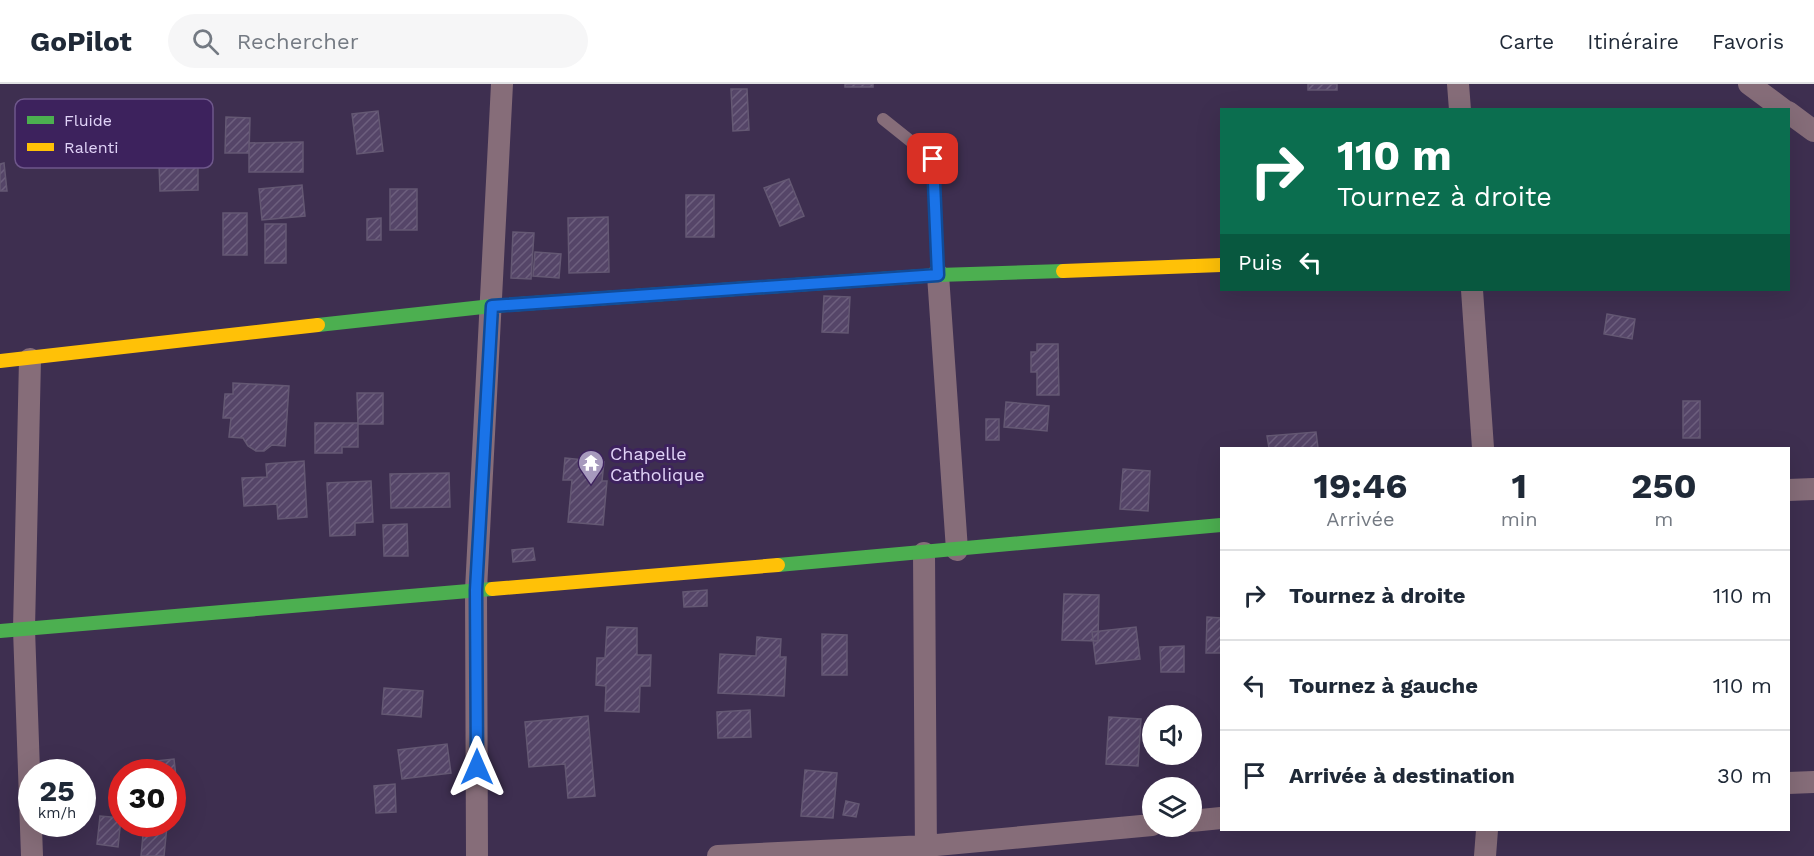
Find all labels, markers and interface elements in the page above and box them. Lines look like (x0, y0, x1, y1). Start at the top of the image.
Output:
search box (168, 14, 588, 68)
text: GoPilot (30, 25, 132, 58)
icon: search (189, 25, 222, 58)
text: Rechercher (237, 29, 359, 54)
text: Carte (1499, 29, 1554, 54)
text: Itinéraire (1587, 29, 1679, 54)
text: Favoris (1712, 29, 1784, 54)
legend (15, 99, 213, 168)
text: Fluide (64, 111, 112, 130)
text: 110 m (1337, 131, 1452, 180)
icon: right (1238, 132, 1316, 210)
pin (907, 133, 958, 184)
text: Ralenti (64, 138, 119, 157)
icon: arrive (916, 142, 949, 175)
text: Tournez à droite (1337, 181, 1552, 213)
icon: left (1294, 246, 1327, 279)
text: Puis (1238, 250, 1282, 275)
place label: Chapelle Catholique (610, 443, 705, 485)
temple icon: Chapelle Catholique (576, 448, 606, 486)
text: 19:46 (1313, 465, 1407, 507)
text: 1 (1511, 465, 1527, 507)
text: 250 (1631, 465, 1697, 507)
text: Arrivée (1326, 507, 1395, 531)
text: min (1501, 507, 1538, 531)
text: m (1654, 507, 1673, 531)
icon: right (1238, 579, 1271, 612)
text: Tournez à droite (1289, 583, 1466, 608)
text: 110 m (1713, 583, 1772, 608)
icon: left (1238, 669, 1271, 702)
text: Tournez à gauche (1289, 673, 1478, 698)
text: 110 m (1713, 673, 1772, 698)
map controls (1142, 705, 1202, 837)
button: sound (1142, 705, 1202, 765)
position arrow (445, 735, 509, 799)
speed limit sign: 30 (108, 759, 186, 837)
icon: arrive (1238, 759, 1271, 792)
text: Arrivée à destination (1289, 763, 1515, 788)
text: 30 m (1717, 763, 1772, 788)
text: 25 (39, 773, 75, 808)
button: layers (1142, 777, 1202, 837)
text: km/h (38, 804, 76, 822)

